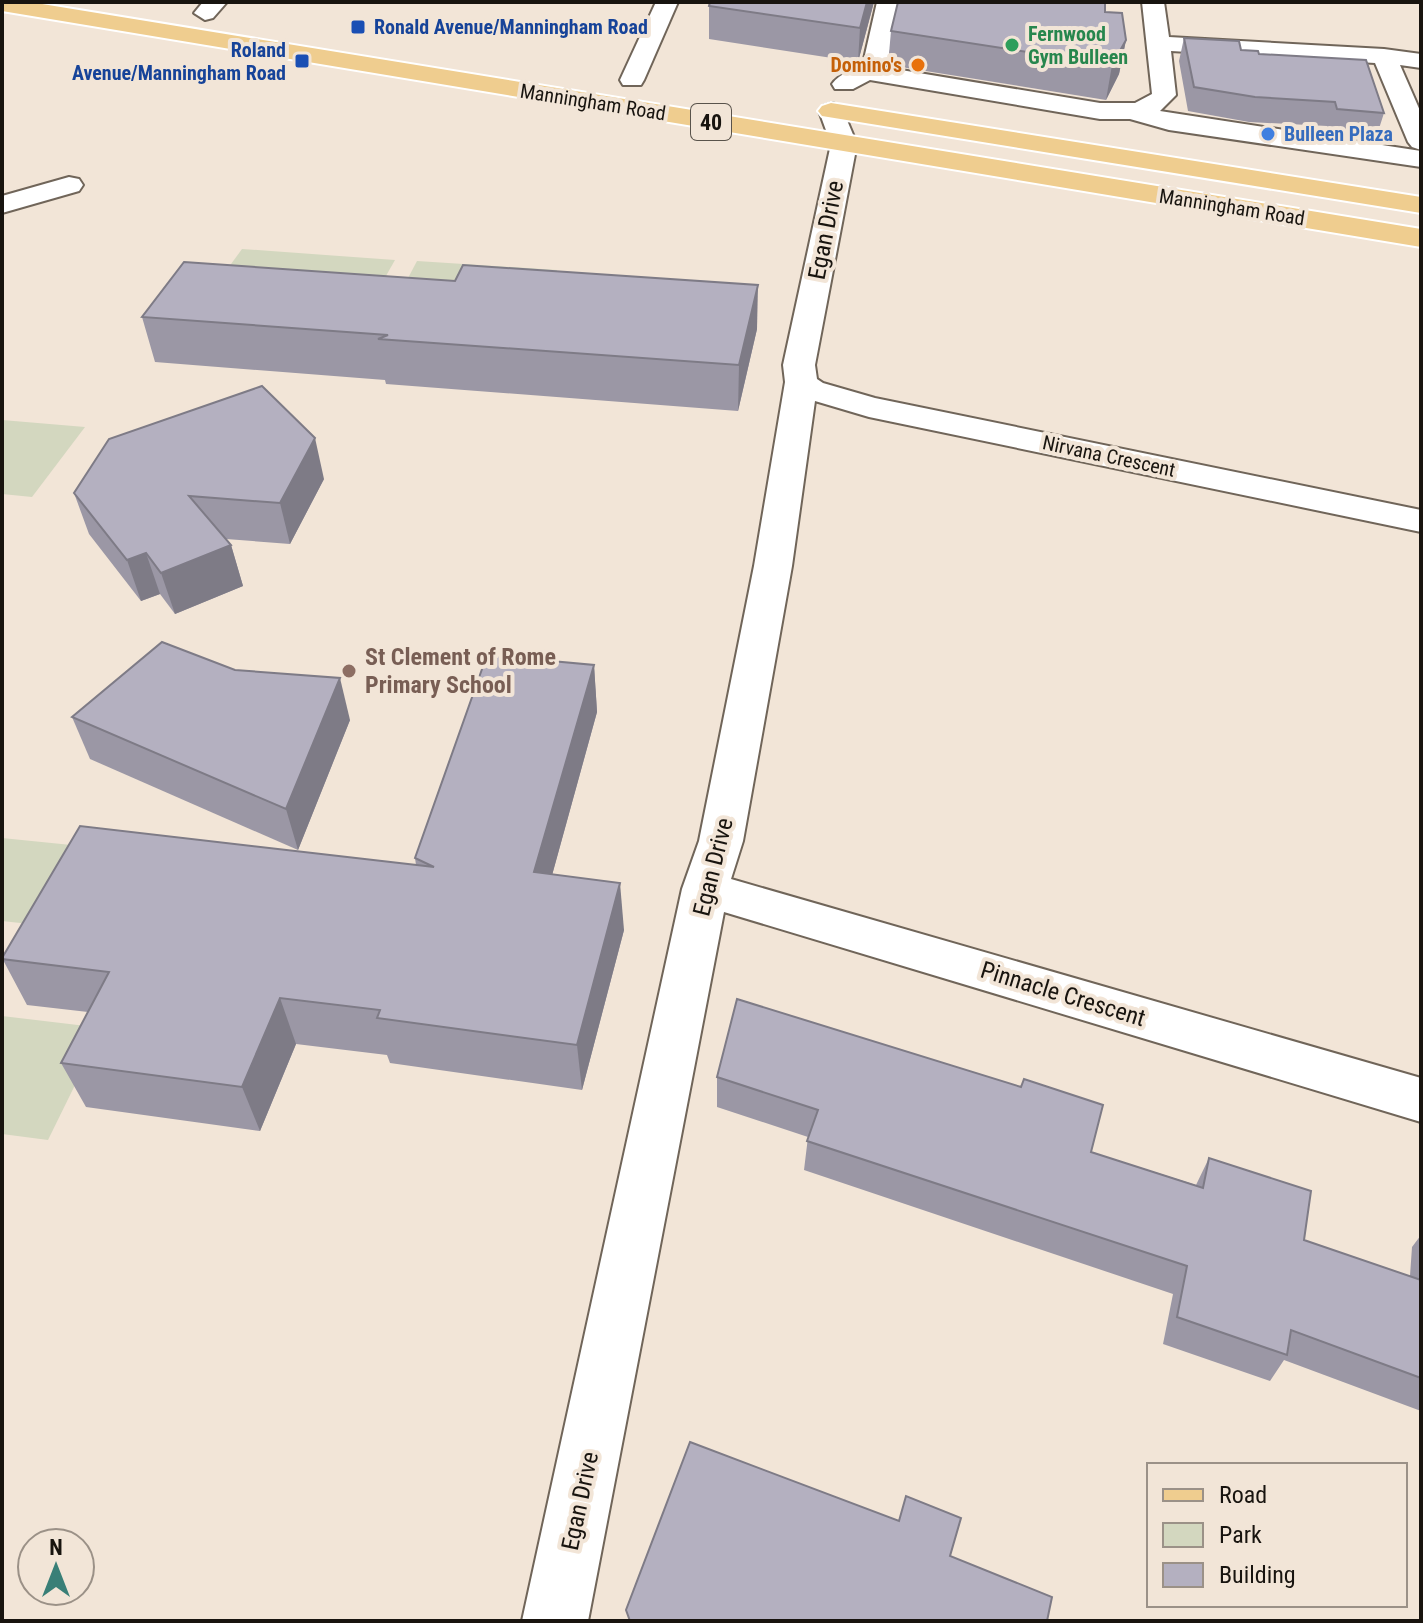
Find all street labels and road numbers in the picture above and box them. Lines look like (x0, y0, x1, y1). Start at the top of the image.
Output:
street label: Manningham Road (518, 79, 668, 125)
road number: 40 (691, 104, 731, 140)
street label: Egan Drive (803, 178, 849, 282)
street label: Manningham Road (1157, 184, 1307, 230)
street label: Nirvana Crescent (1040, 430, 1178, 482)
street label: Egan Drive (687, 815, 739, 919)
street label: Pinnacle Crescent (977, 956, 1149, 1032)
street label: Egan Drive (556, 1449, 604, 1553)

